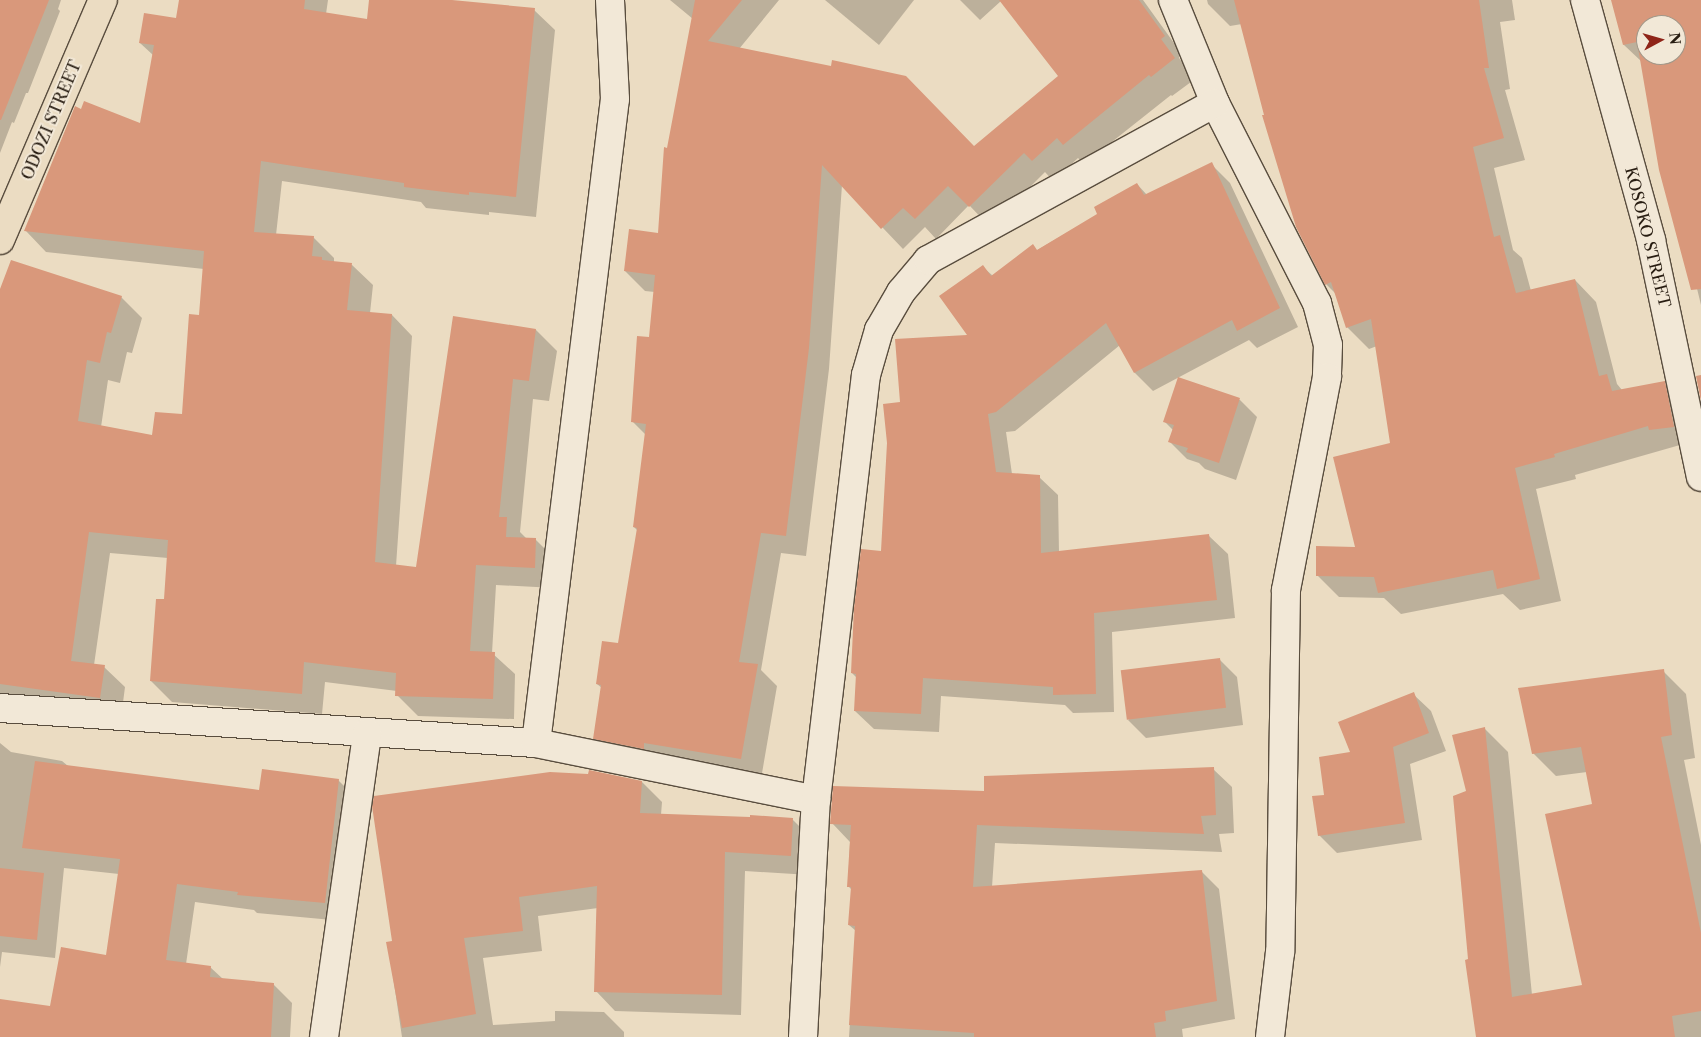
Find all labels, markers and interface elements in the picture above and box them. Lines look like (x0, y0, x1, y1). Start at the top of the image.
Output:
north arrow (1636, 15, 1686, 65)
text: N (1665, 32, 1685, 46)
street label: ODOZI STREET (17, 57, 85, 183)
street label: KOSOKO STREET (1621, 165, 1675, 309)

